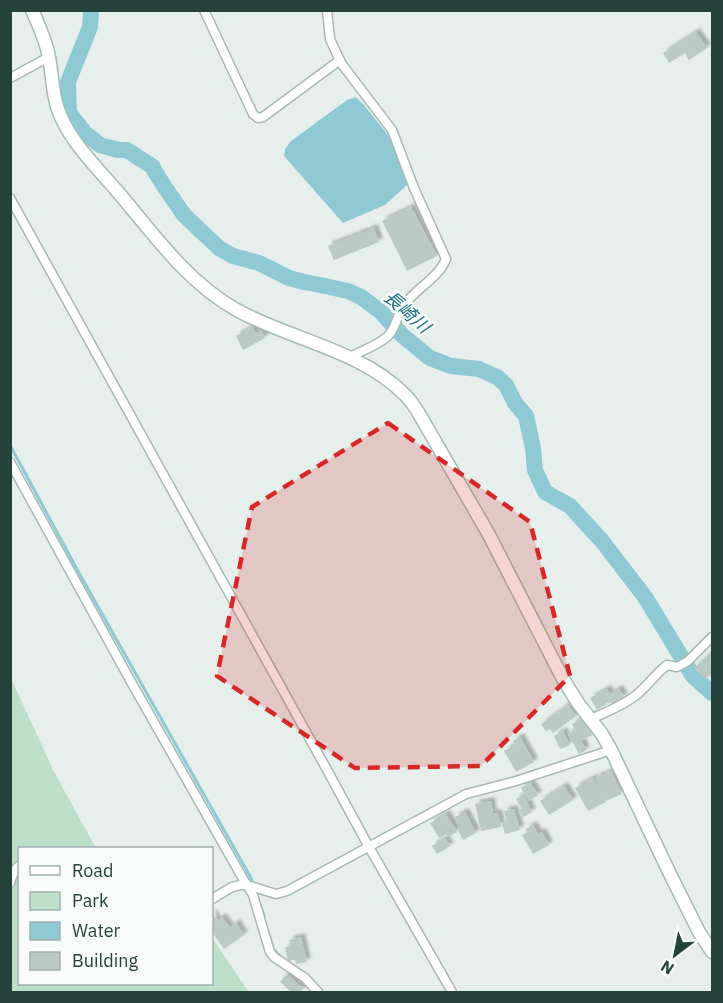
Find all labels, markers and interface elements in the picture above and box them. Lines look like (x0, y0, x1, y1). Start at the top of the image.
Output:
water label: 長崎川 (379, 285, 437, 339)
legend (18, 847, 213, 985)
text: Road (72, 859, 113, 882)
text: Park (72, 889, 109, 912)
text: Water (72, 919, 121, 942)
north arrow (645, 925, 705, 985)
text: Building (72, 949, 139, 972)
text: N (657, 956, 677, 979)

